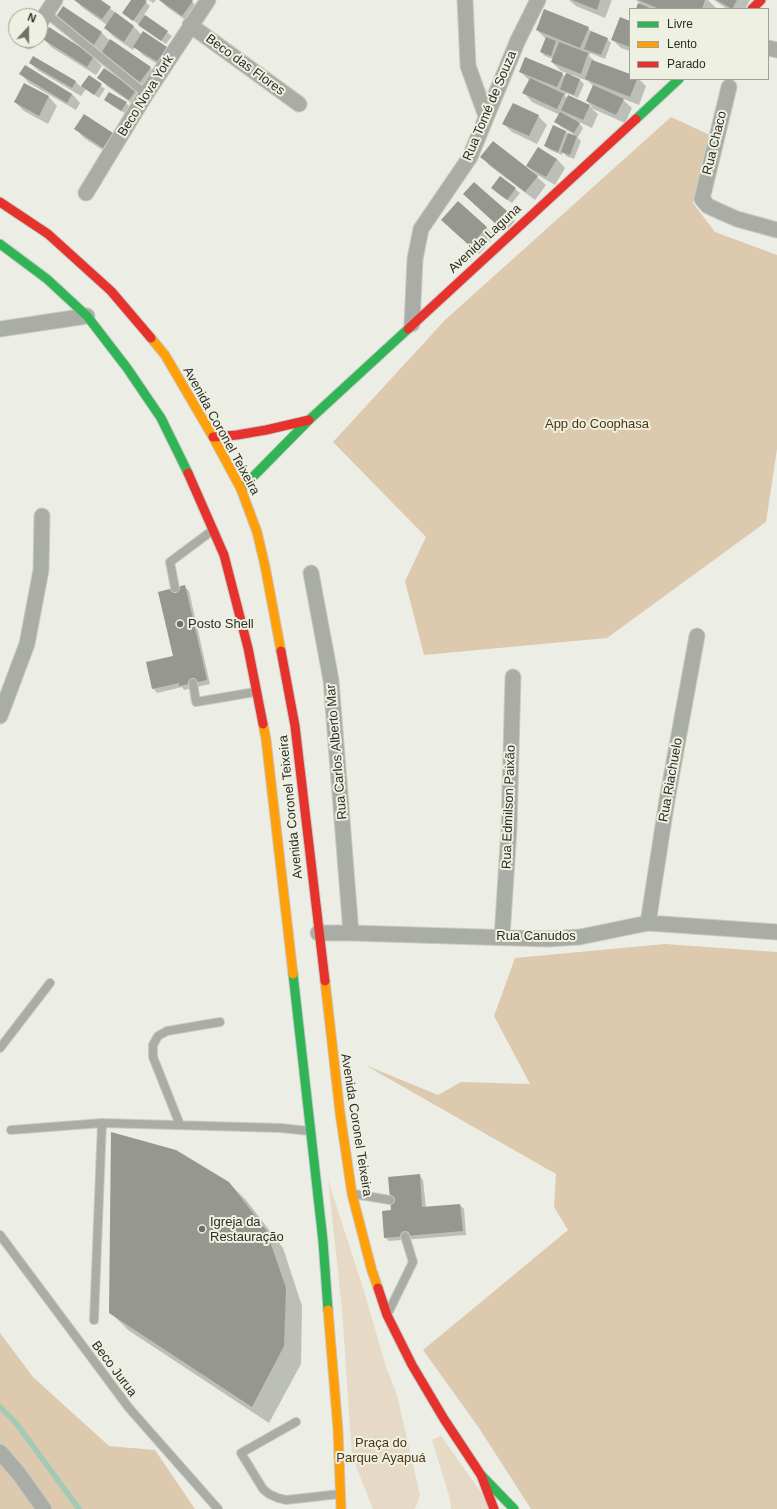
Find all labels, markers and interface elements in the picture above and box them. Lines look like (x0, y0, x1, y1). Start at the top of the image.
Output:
north arrow (8, 8, 48, 48)
legend (629, 8, 769, 80)
text: N (26, 11, 38, 25)
text: Livre (667, 17, 693, 31)
street label: Beco das Flores (202, 31, 288, 99)
text: Lento (667, 37, 697, 51)
street label: Rua Tomé de Souza (460, 49, 520, 163)
street label: Beco Nova York (115, 53, 177, 139)
text: Parado (667, 57, 706, 71)
street label: Rua Chaco (700, 110, 730, 176)
street label: Avenida Laguna (445, 201, 525, 277)
street label: Avenida Coronel Teixeira (179, 364, 263, 498)
park label: App do Coophasa (545, 416, 649, 432)
place label: Posto Shell (188, 616, 254, 632)
marker: Posto Shell (175, 619, 185, 629)
street label: Rua Carlos Alberto Mar (323, 684, 351, 820)
street label: Avenida Coronel Teixeira (276, 734, 306, 880)
street label: Rua Riachuelo (656, 737, 686, 823)
street label: Rua Edmilson Paixão (499, 745, 519, 869)
street label: Rua Canudos (496, 928, 576, 944)
street label: Avenida Coronel Teixeira (337, 1053, 375, 1197)
place label: Igreja da Restauração (210, 1214, 284, 1245)
marker: Igreja da Restauração (197, 1224, 207, 1234)
street label: Beco Jurua (88, 1338, 140, 1400)
park label: Praça do Parque Ayapuá (336, 1435, 426, 1466)

